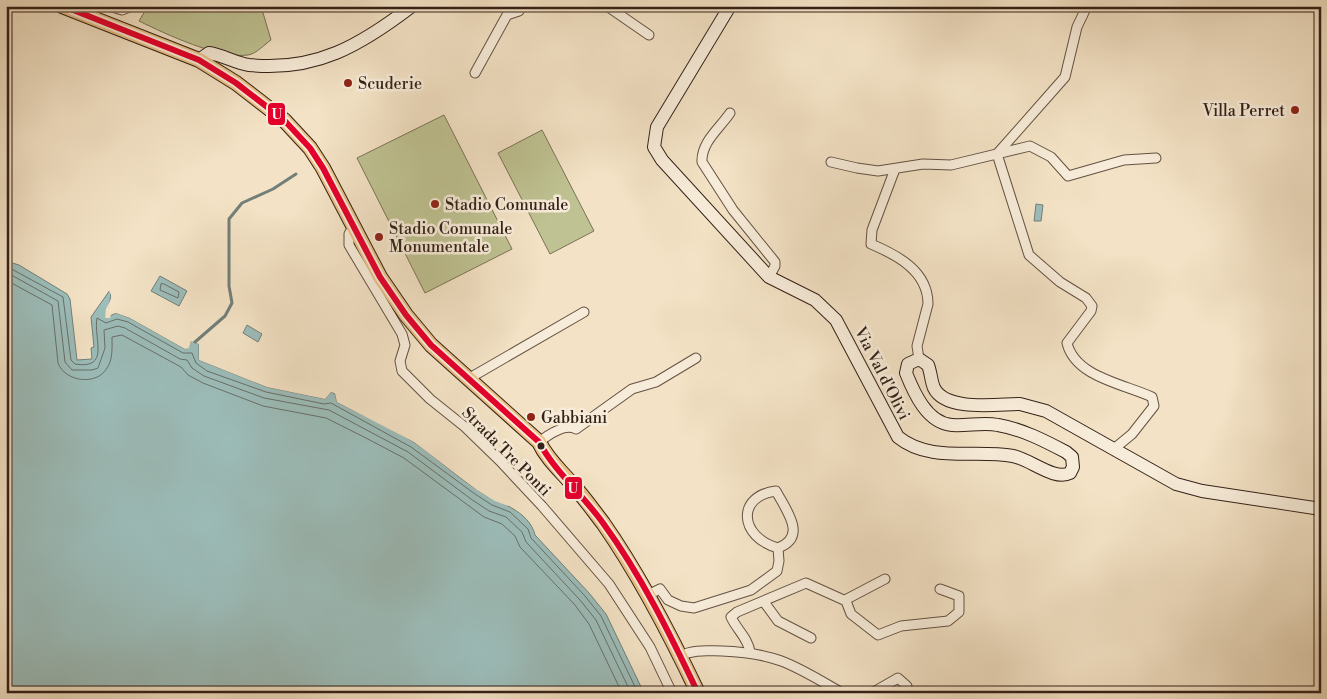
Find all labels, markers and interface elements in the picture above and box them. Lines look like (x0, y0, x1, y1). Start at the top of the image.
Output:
place label: Scuderie (358, 74, 422, 94)
marker: Scuderie (342, 77, 354, 89)
place label: Villa Perret (1202, 101, 1285, 121)
line badge: U (267, 102, 286, 126)
marker: Villa Perret (1289, 104, 1301, 116)
text: U (272, 106, 283, 124)
place label: Stadio Comunale (445, 195, 568, 215)
marker: Stadio Comunale (429, 198, 441, 210)
place label: Stadio Comunale Monumentale (389, 219, 512, 257)
marker: Stadio Comunale Monumentale (373, 231, 385, 243)
street label: Via Val d'Olivi (850, 323, 914, 423)
street label: Strada Tre Ponti (457, 403, 555, 501)
place label: Gabbiani (541, 408, 607, 428)
marker: Gabbiani (525, 411, 537, 423)
unlabelled marker (536, 441, 546, 451)
line badge: U (564, 476, 583, 500)
text: U (568, 480, 579, 498)

